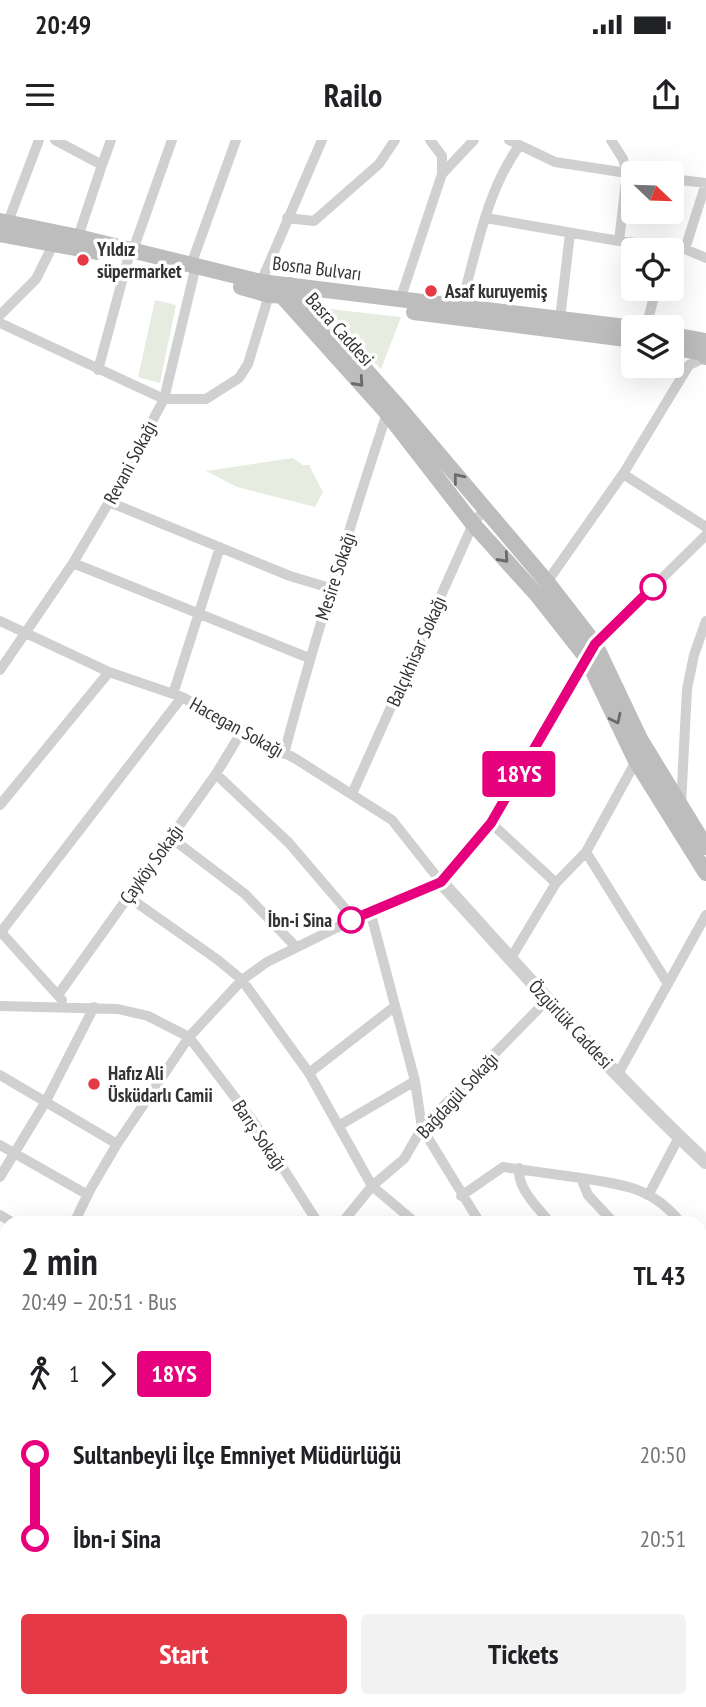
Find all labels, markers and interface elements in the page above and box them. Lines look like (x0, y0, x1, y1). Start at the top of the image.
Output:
text: 20:49 (35, 8, 91, 41)
text: Railo (324, 74, 382, 116)
icon: menu (21, 76, 59, 114)
icon: share (647, 76, 685, 114)
north arrow (621, 161, 684, 224)
map controls (621, 161, 684, 378)
place label: Yıldız süpermarket (96, 237, 182, 283)
button: locate (621, 238, 684, 301)
street label: Bosna Bulvarı (271, 251, 363, 285)
marker: Yıldız süpermarket (75, 252, 91, 268)
place label: Asaf kuruyemiş (444, 279, 548, 303)
marker: Asaf kuruyemiş (423, 283, 439, 299)
street label: Basra Caddesi (301, 287, 379, 371)
button: layers (621, 315, 684, 378)
one-way arrow (351, 374, 363, 387)
street label: Revani Sokağı (98, 416, 162, 508)
one-way arrow (454, 474, 466, 487)
street label: Mesire Sokağı (309, 529, 361, 623)
one-way arrow (495, 550, 508, 563)
unlabelled marker (640, 574, 666, 600)
street label: Balçıkhisar Sokağı (381, 592, 451, 710)
street label: Hacegan Sokağı (186, 691, 288, 763)
one-way arrow (607, 712, 621, 724)
line badge: 18YS (470, 751, 568, 797)
text: 18YS (496, 758, 542, 789)
street label: Çayköy Sokağı (114, 819, 188, 909)
marker: İbn-i Sina (338, 907, 364, 933)
place label: İbn-i Sina (268, 908, 332, 932)
street label: Özgürlük Caddesi (524, 975, 618, 1073)
street label: Bağdagül Sokağı (411, 1047, 503, 1143)
place label: Hafız Ali Üsküdarlı Camii (108, 1061, 213, 1107)
marker: Hafız Ali Üsküdarlı Camii (86, 1076, 102, 1092)
street label: Barış Sokağı (228, 1095, 292, 1175)
text: 2 min (21, 1236, 98, 1285)
text: TL 43 (634, 1259, 686, 1292)
text: 20:49 – 20:51 · Bus (21, 1287, 177, 1316)
icon: walk (21, 1355, 59, 1393)
icon: forward (89, 1355, 127, 1393)
text: 18YS (151, 1358, 197, 1389)
text: 1 (69, 1359, 79, 1388)
text: Sultanbeyli İlçe Emniyet Müdürlüğü (73, 1438, 401, 1471)
text: 20:50 (640, 1440, 686, 1469)
text: İbn-i Sina (73, 1522, 161, 1555)
text: 20:51 (640, 1524, 686, 1553)
button: Start (21, 1614, 347, 1694)
button: Tickets (361, 1614, 686, 1694)

